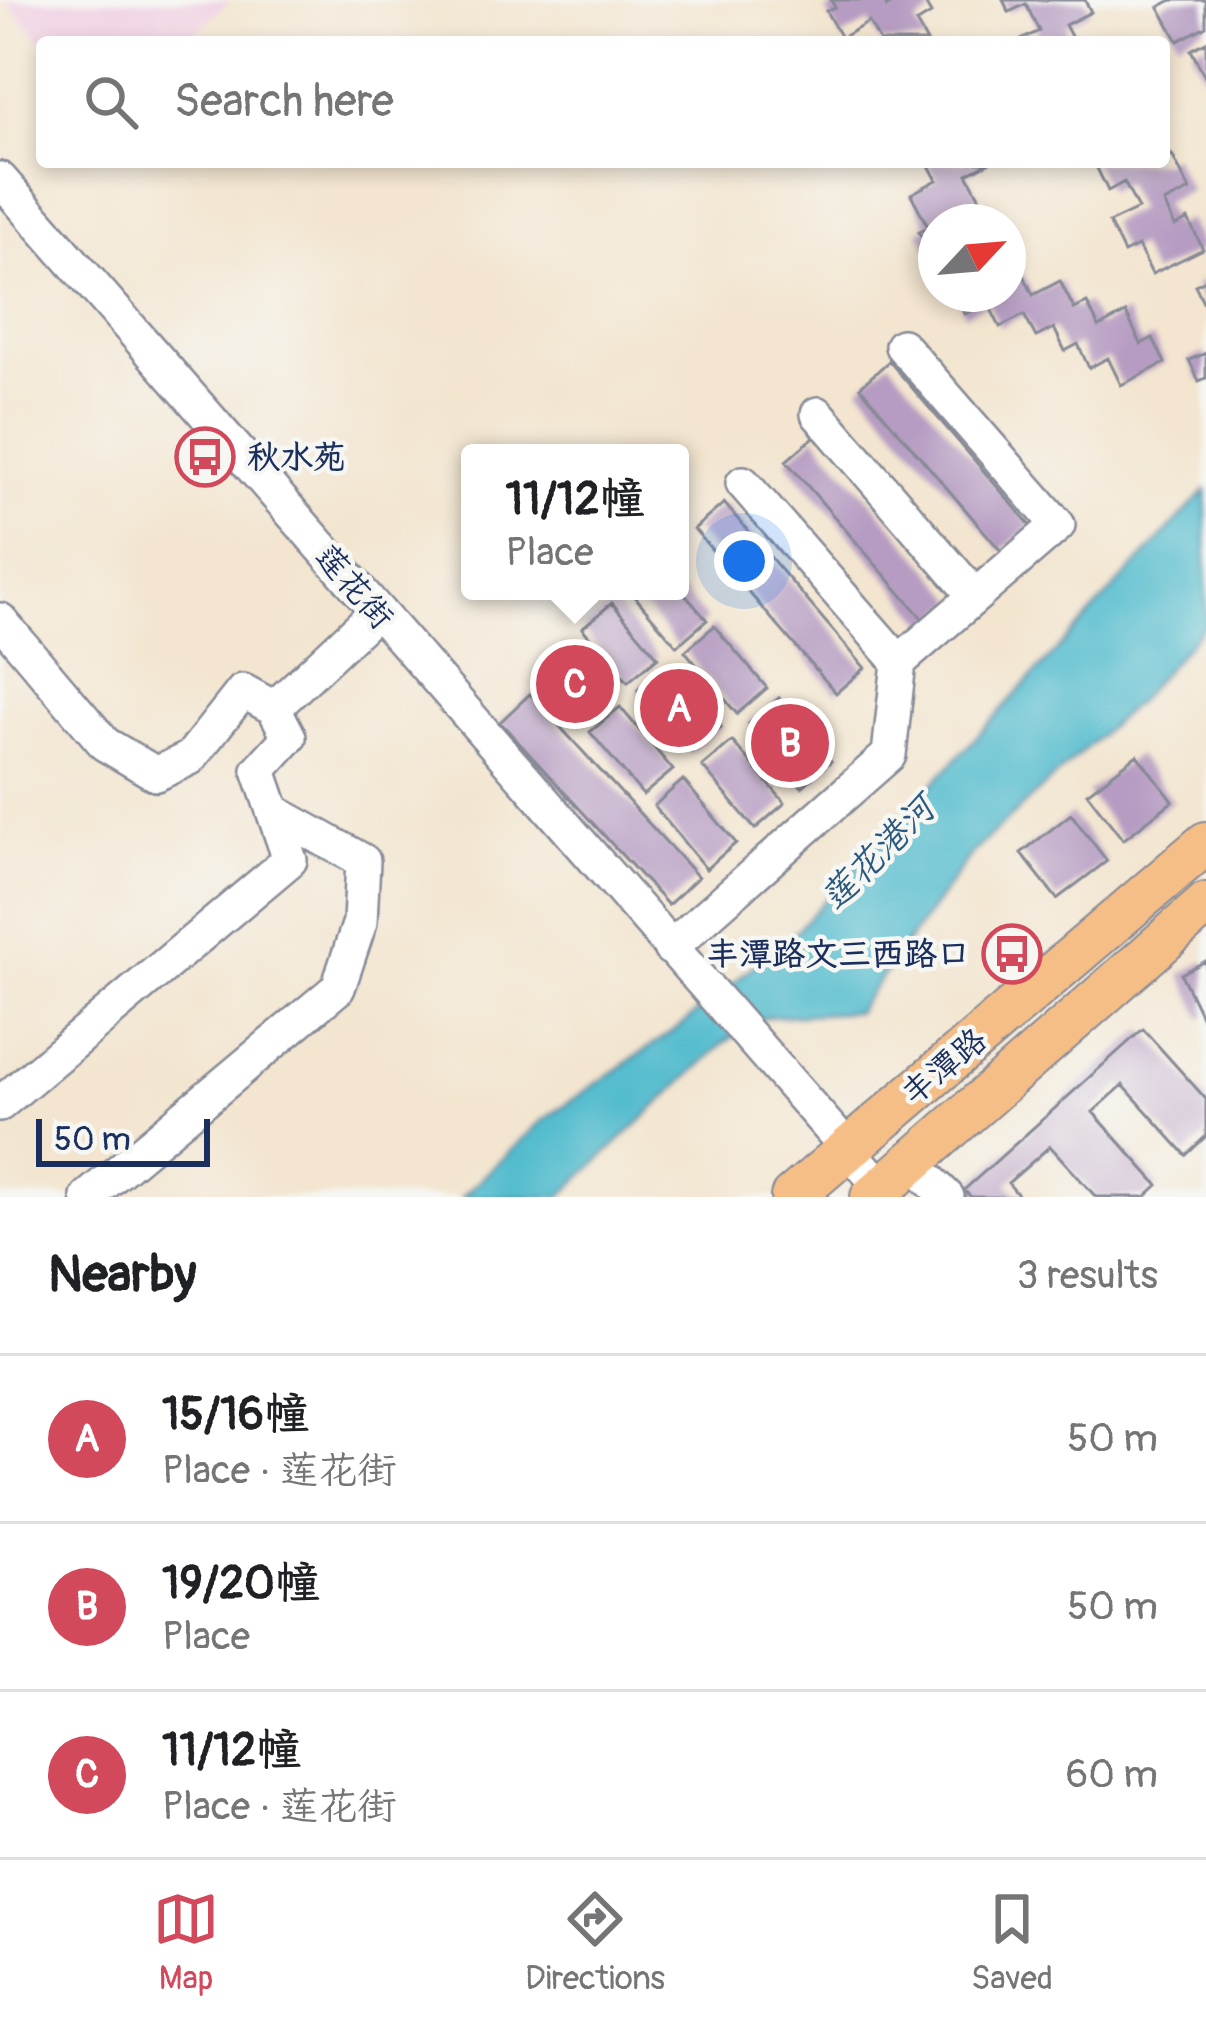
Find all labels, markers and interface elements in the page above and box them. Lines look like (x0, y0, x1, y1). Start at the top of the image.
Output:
search box (36, 36, 1170, 168)
icon: search (78, 69, 144, 135)
text: Search here (174, 74, 394, 130)
north arrow (918, 204, 1026, 312)
bus stop icon: 秋水苑 (174, 426, 236, 488)
place label: 秋水苑 (247, 437, 346, 478)
popup (461, 444, 689, 600)
text: 11/12幢 (505, 472, 645, 528)
text: Place (505, 528, 593, 577)
your location (714, 531, 774, 591)
street label: 莲花街 (306, 536, 402, 638)
pin: C (536, 639, 614, 729)
pin: A (640, 663, 718, 753)
pin: B (751, 698, 829, 788)
water label: 莲花港河 (811, 783, 948, 920)
bus stop icon: 丰潭路文三西路口 (981, 923, 1043, 985)
place label: 丰潭路文三西路口 (706, 934, 970, 975)
street label: 丰潭路 (893, 1019, 995, 1115)
scale bar (36, 1113, 210, 1166)
text: 50 m (54, 1119, 131, 1160)
text: Nearby (48, 1243, 196, 1307)
text: 3 results (1017, 1251, 1158, 1300)
text: 15/16幢 (162, 1387, 309, 1443)
text: A (74, 1414, 100, 1463)
text: 50 m (1067, 1414, 1158, 1463)
text: Place · 莲花街 (162, 1446, 397, 1495)
text: 19/20幢 (162, 1556, 320, 1612)
text: B (76, 1582, 98, 1631)
text: 50 m (1067, 1582, 1158, 1631)
text: Place (162, 1612, 250, 1661)
text: 11/12幢 (162, 1723, 301, 1779)
text: C (75, 1750, 99, 1799)
text: 60 m (1066, 1750, 1158, 1799)
text: Place · 莲花街 (162, 1782, 397, 1831)
tab: Map (153, 1886, 219, 1999)
tab: Directions (525, 1886, 665, 1999)
tab: Saved (971, 1886, 1053, 1999)

